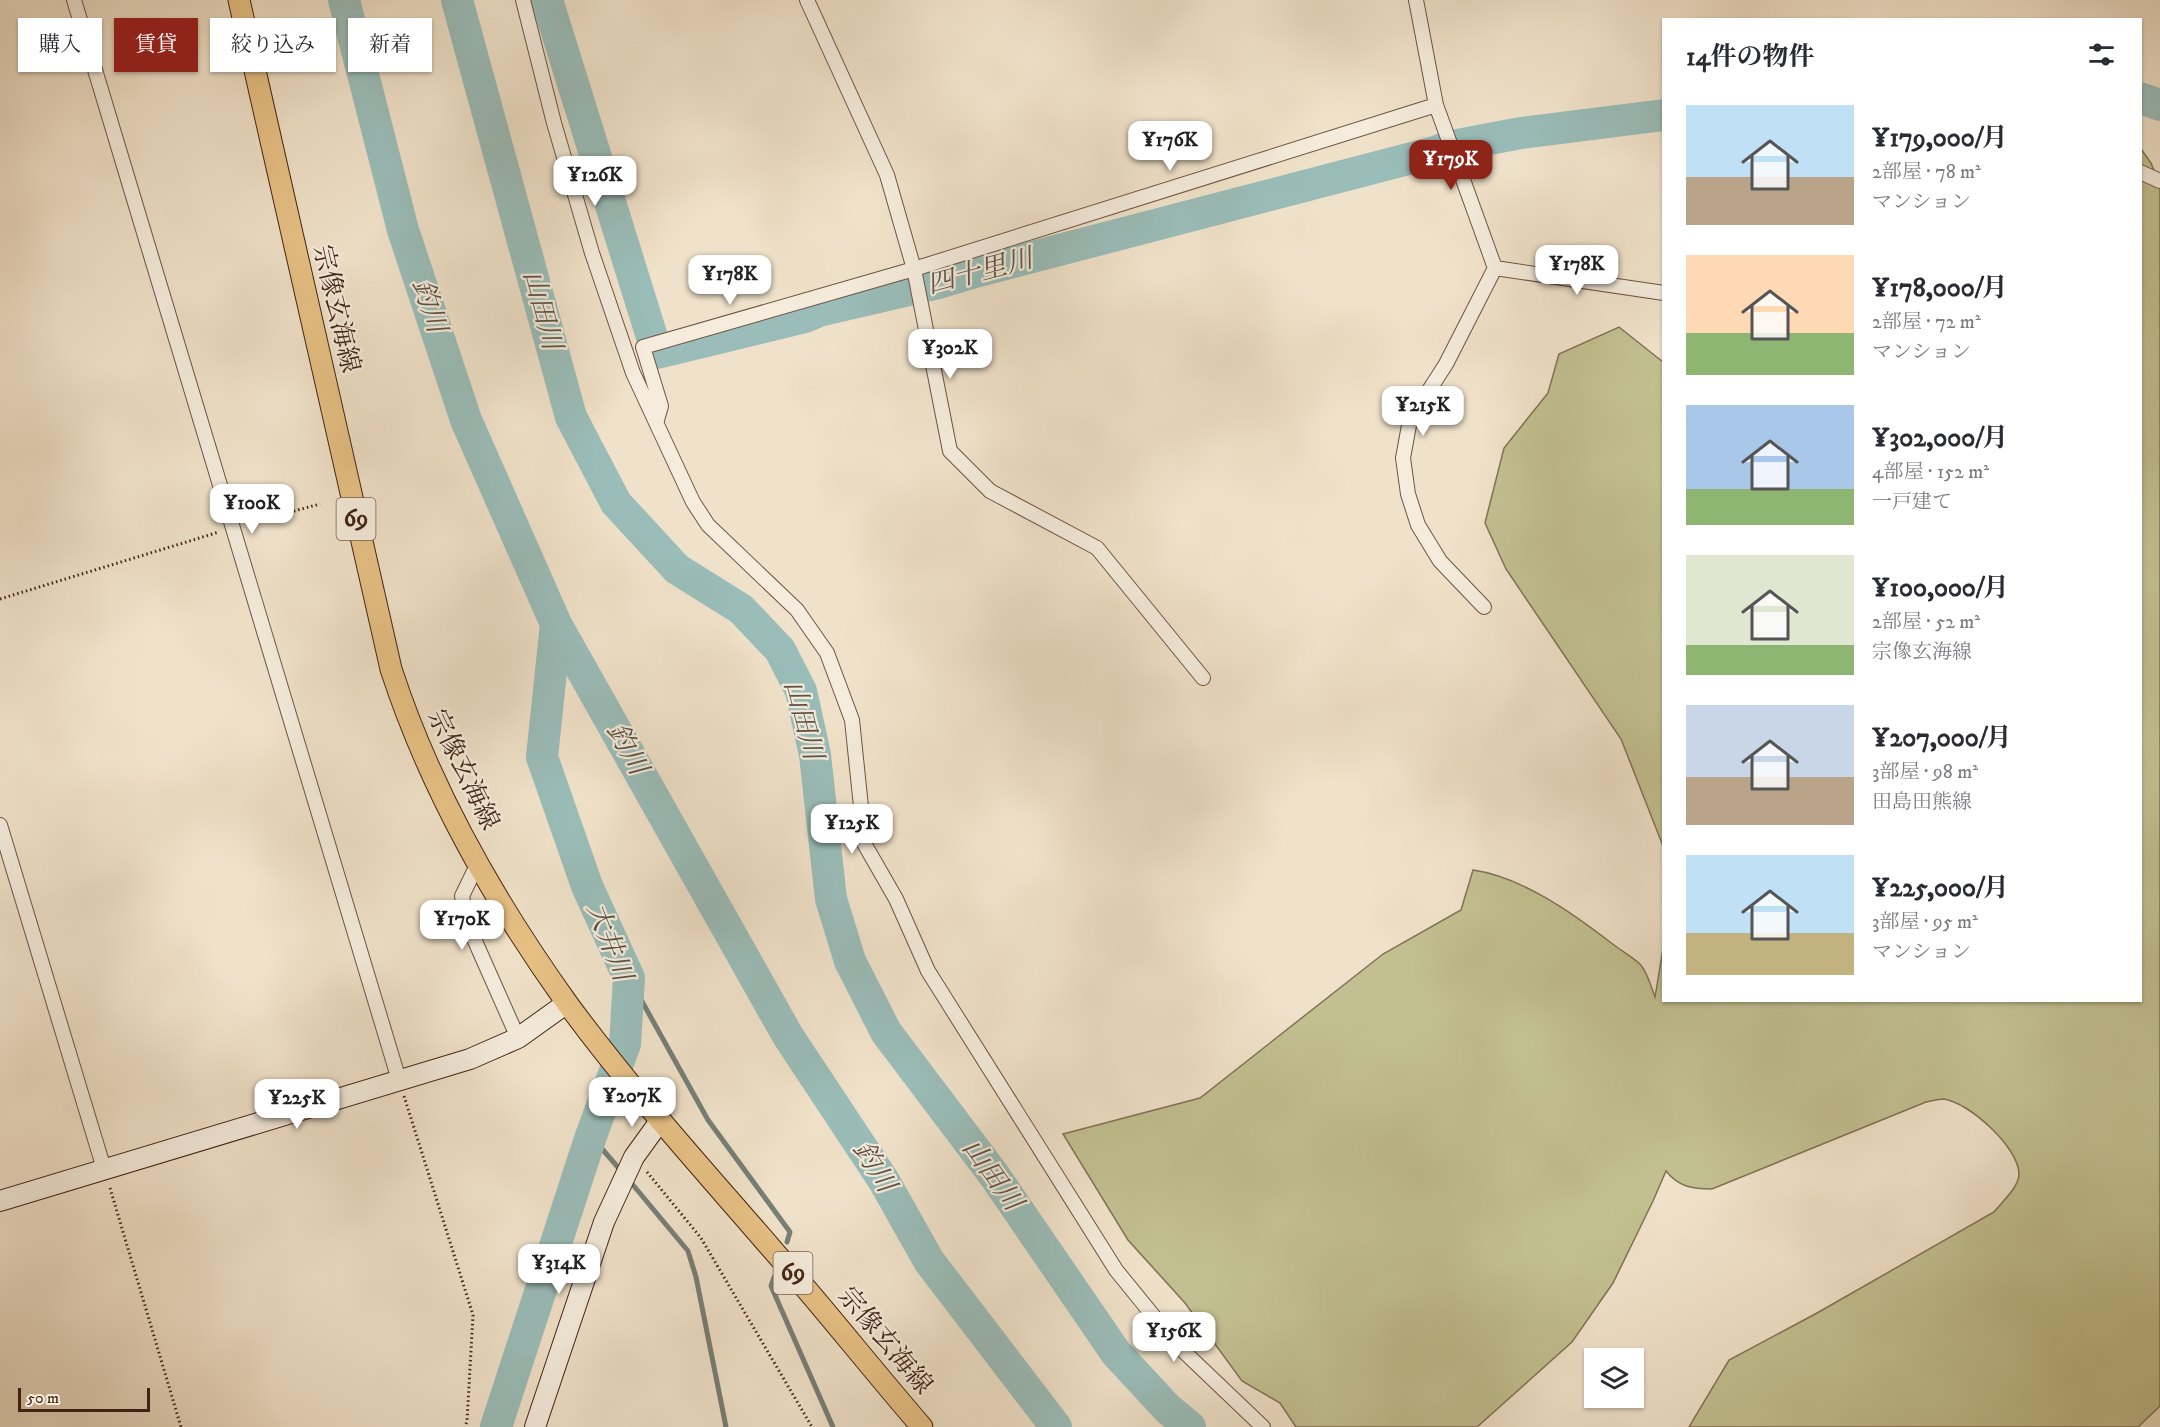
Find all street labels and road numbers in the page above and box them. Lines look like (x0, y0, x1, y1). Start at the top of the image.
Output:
street label: 宗像玄海線 (305, 242, 367, 376)
road number: 69 (336, 498, 376, 540)
street label: 宗像玄海線 (420, 704, 506, 836)
road number: 69 (774, 1252, 812, 1294)
street label: 宗像玄海線 (831, 1281, 939, 1401)

